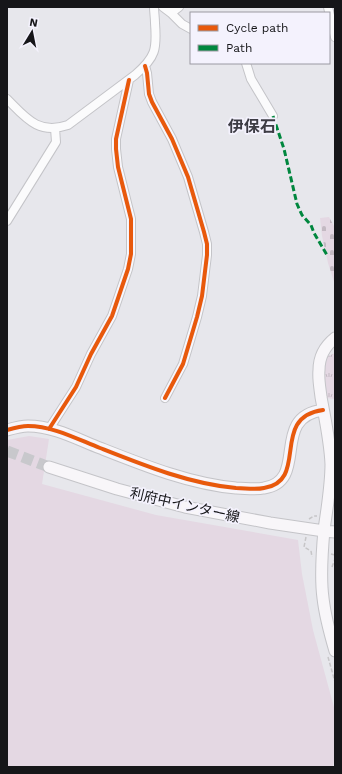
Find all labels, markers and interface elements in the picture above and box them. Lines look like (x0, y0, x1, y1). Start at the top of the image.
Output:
north arrow (12, 12, 52, 52)
legend (190, 12, 330, 64)
text: N (29, 16, 39, 30)
text: Cycle path (226, 21, 288, 35)
text: Path (226, 41, 252, 55)
district label: 伊保石 (227, 117, 276, 136)
street label: 利府中インター線 (129, 485, 241, 525)

